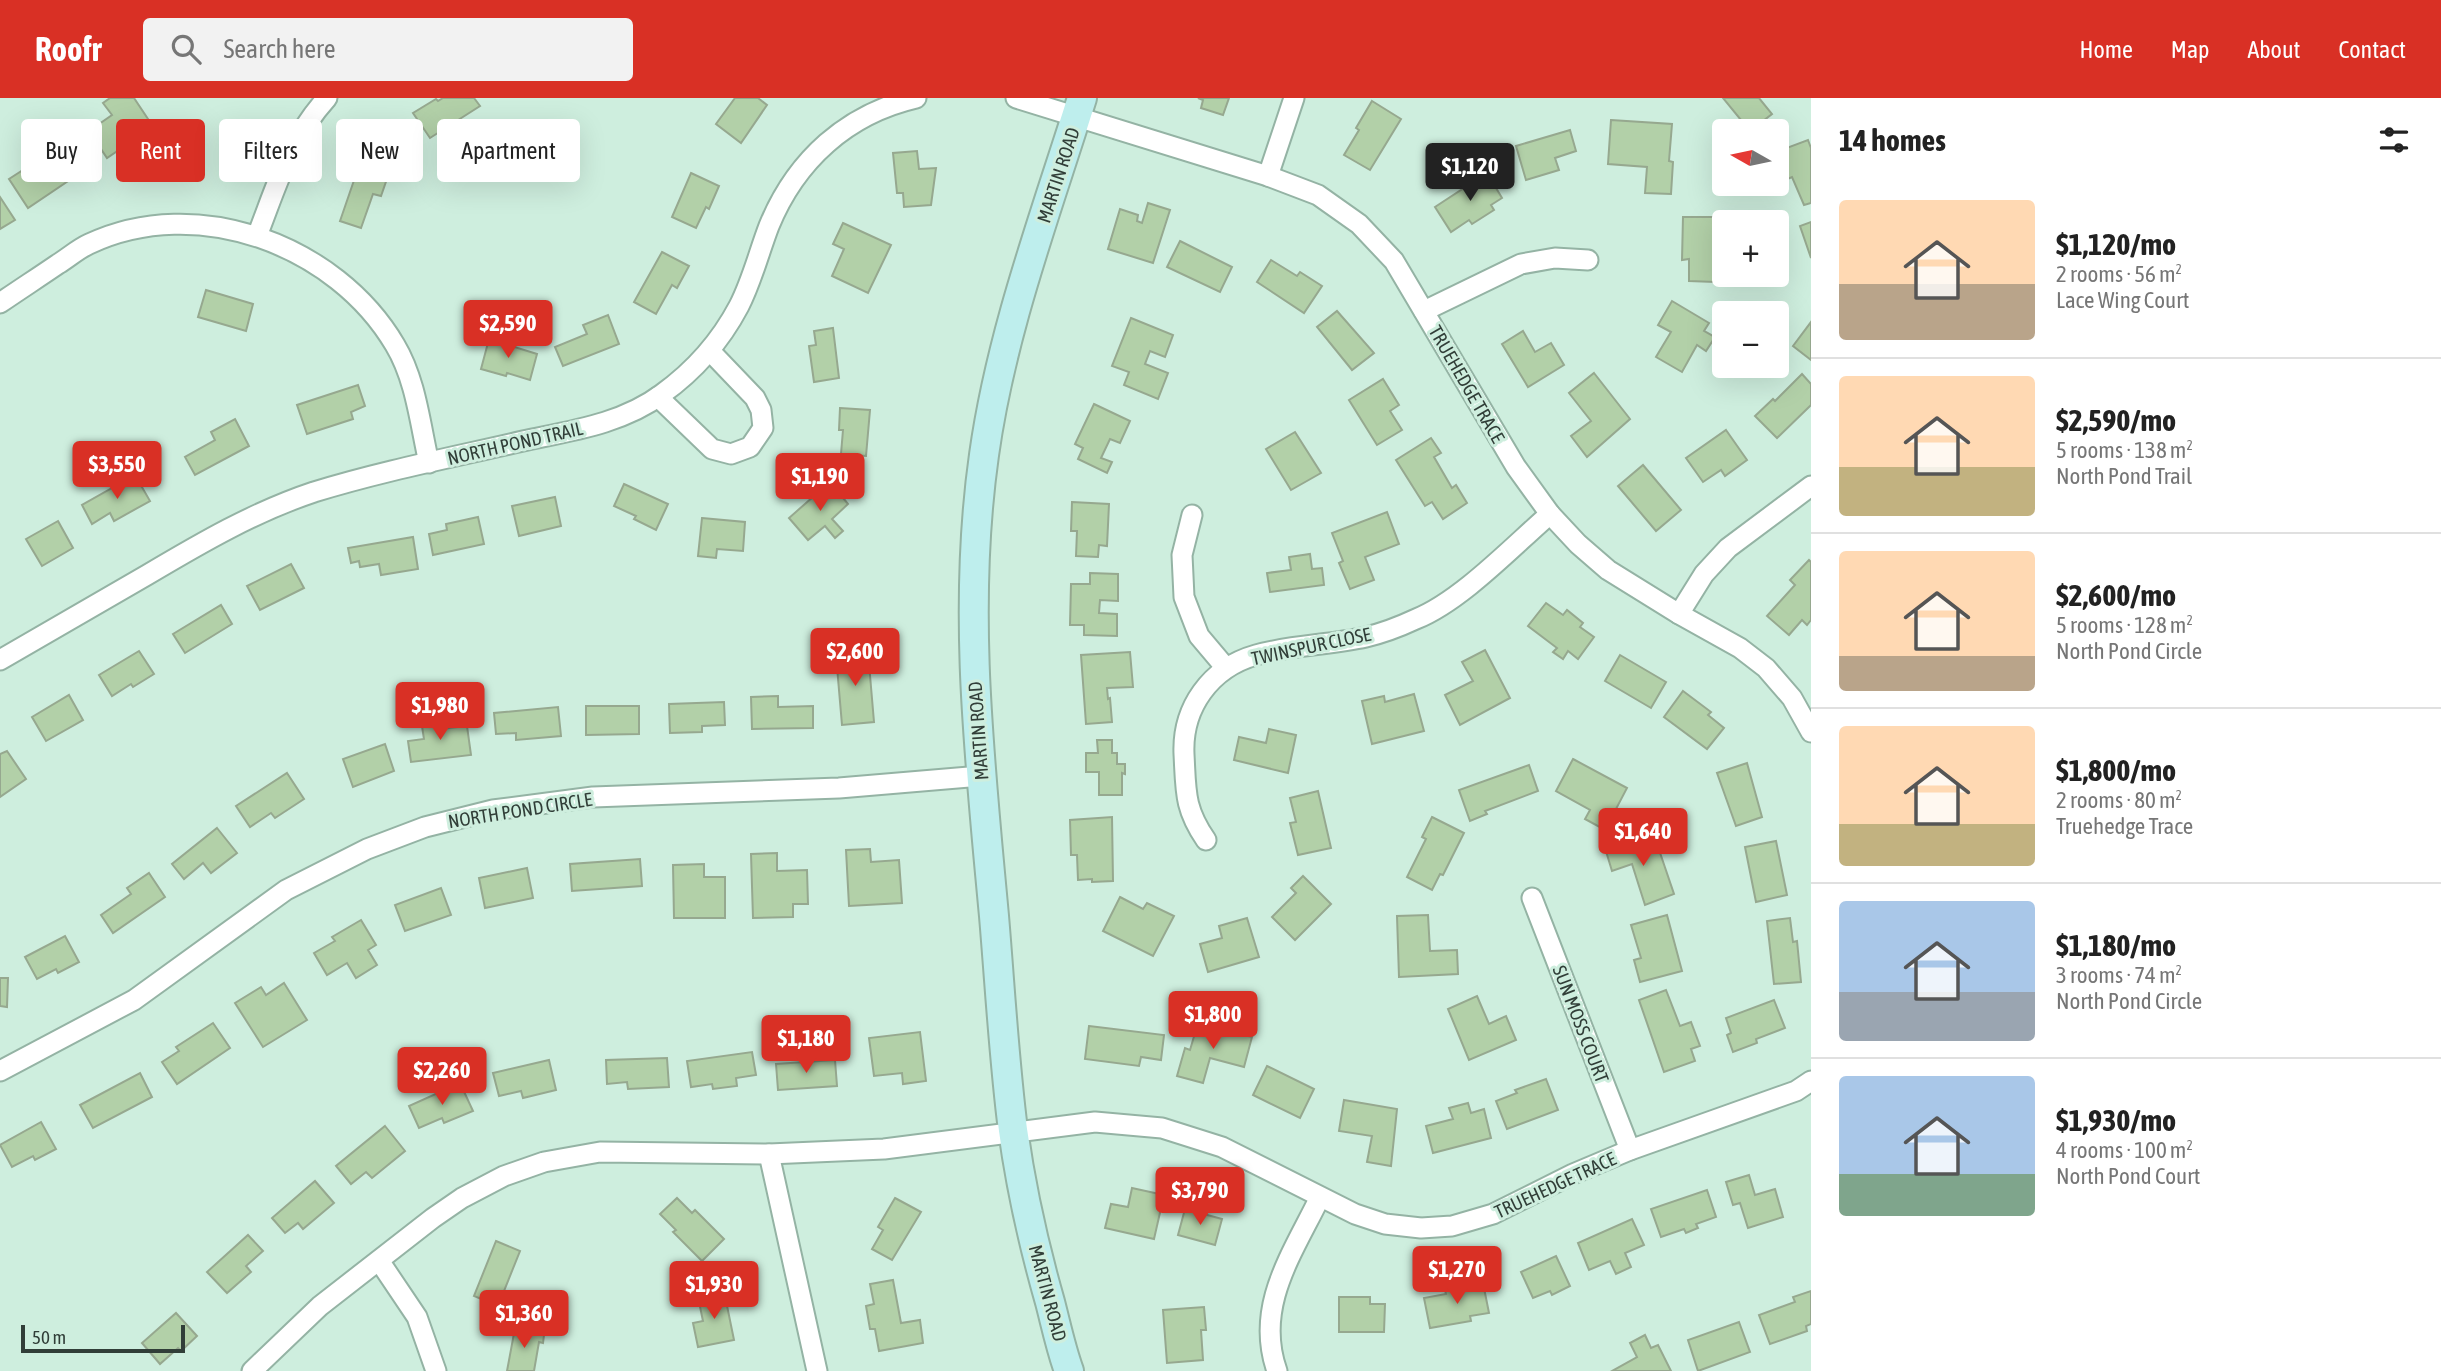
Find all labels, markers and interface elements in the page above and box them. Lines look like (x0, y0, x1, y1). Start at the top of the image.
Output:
search box (143, 18, 633, 81)
text: Roofr (35, 30, 101, 68)
icon: search (167, 30, 205, 68)
text: Search here (223, 34, 336, 64)
text: Home (2079, 36, 2133, 63)
text: Map (2171, 36, 2209, 63)
text: About (2247, 36, 2300, 63)
text: Contact (2338, 36, 2406, 63)
chip: Buy (21, 119, 102, 182)
chip: Rent (116, 119, 205, 182)
chip: Filters (219, 119, 322, 182)
chip: New (336, 119, 423, 182)
chip: Apartment (437, 119, 580, 182)
north arrow (1712, 119, 1788, 196)
map controls (1712, 119, 1789, 378)
icon: filters (2375, 121, 2413, 159)
text: 14 homes (1839, 123, 1946, 157)
street label: MARTIN ROAD (1032, 125, 1084, 225)
pin: $1,120 (1413, 144, 1527, 203)
text: $1,120 (1442, 153, 1499, 179)
button: + (1712, 210, 1789, 287)
text: $1,120/mo (2056, 227, 2176, 261)
icon: home (1895, 228, 1979, 312)
text: 2 rooms · 56 m² (2056, 261, 2182, 287)
text: Lace Wing Court (2056, 287, 2189, 313)
pin: $2,590 (451, 300, 565, 360)
button: − (1712, 301, 1789, 378)
text: $2,590 (480, 310, 537, 336)
street label: TRUEHEDGE TRACE (1425, 322, 1509, 446)
text: $2,590/mo (2056, 403, 2176, 437)
icon: home (1895, 404, 1979, 488)
street label: NORTH POND TRAIL (445, 417, 585, 469)
text: 5 rooms · 138 m² (2056, 437, 2193, 463)
pin: $3,550 (60, 442, 174, 501)
text: $3,550 (89, 451, 146, 477)
pin: $1,190 (763, 454, 877, 513)
text: $1,190 (792, 463, 849, 489)
text: North Pond Trail (2056, 463, 2192, 489)
text: $2,600/mo (2056, 578, 2176, 612)
icon: home (1895, 579, 1979, 663)
text: 5 rooms · 128 m² (2056, 612, 2193, 638)
street label: TWINSPUR CLOSE (1249, 623, 1373, 669)
pin: $2,600 (798, 628, 912, 688)
text: $2,600 (827, 638, 884, 664)
text: North Pond Circle (2056, 638, 2202, 664)
street label: MARTIN ROAD (964, 681, 992, 781)
pin: $1,980 (383, 682, 497, 742)
text: $1,980 (412, 692, 469, 718)
text: $1,800/mo (2056, 753, 2176, 787)
icon: home (1895, 754, 1979, 838)
text: 2 rooms · 80 m² (2056, 787, 2182, 813)
street label: NORTH POND CIRCLE (446, 788, 594, 832)
pin: $1,640 (1586, 808, 1700, 868)
text: Truehedge Trace (2056, 813, 2193, 839)
text: $1,640 (1615, 818, 1672, 844)
text: $1,180/mo (2056, 928, 2176, 962)
icon: home (1895, 929, 1979, 1013)
street label: SUN MOSS COURT (1549, 962, 1614, 1086)
text: 3 rooms · 74 m² (2056, 962, 2182, 988)
text: North Pond Circle (2056, 988, 2202, 1014)
pin: $1,800 (1156, 992, 1270, 1051)
text: $1,800 (1185, 1001, 1242, 1027)
pin: $1,180 (749, 1016, 863, 1075)
text: $1,180 (778, 1025, 835, 1051)
pin: $2,260 (385, 1048, 499, 1107)
text: $2,260 (414, 1057, 471, 1083)
text: $1,930/mo (2056, 1103, 2176, 1137)
icon: home (1895, 1104, 1979, 1188)
text: 4 rooms · 100 m² (2056, 1137, 2193, 1163)
street label: TRUEHEDGE TRACE (1491, 1147, 1619, 1223)
text: North Pond Court (2056, 1163, 2200, 1189)
pin: $3,790 (1143, 1168, 1257, 1227)
text: $3,790 (1172, 1177, 1229, 1203)
street label: MARTIN ROAD (1025, 1242, 1071, 1344)
pin: $1,270 (1400, 1246, 1514, 1306)
text: $1,270 (1429, 1256, 1486, 1282)
pin: $1,930 (657, 1262, 771, 1321)
text: $1,930 (686, 1271, 743, 1297)
pin: $1,360 (467, 1290, 581, 1350)
text: $1,360 (496, 1300, 553, 1326)
scale bar (21, 1322, 186, 1354)
text: 50 m (32, 1326, 66, 1348)

